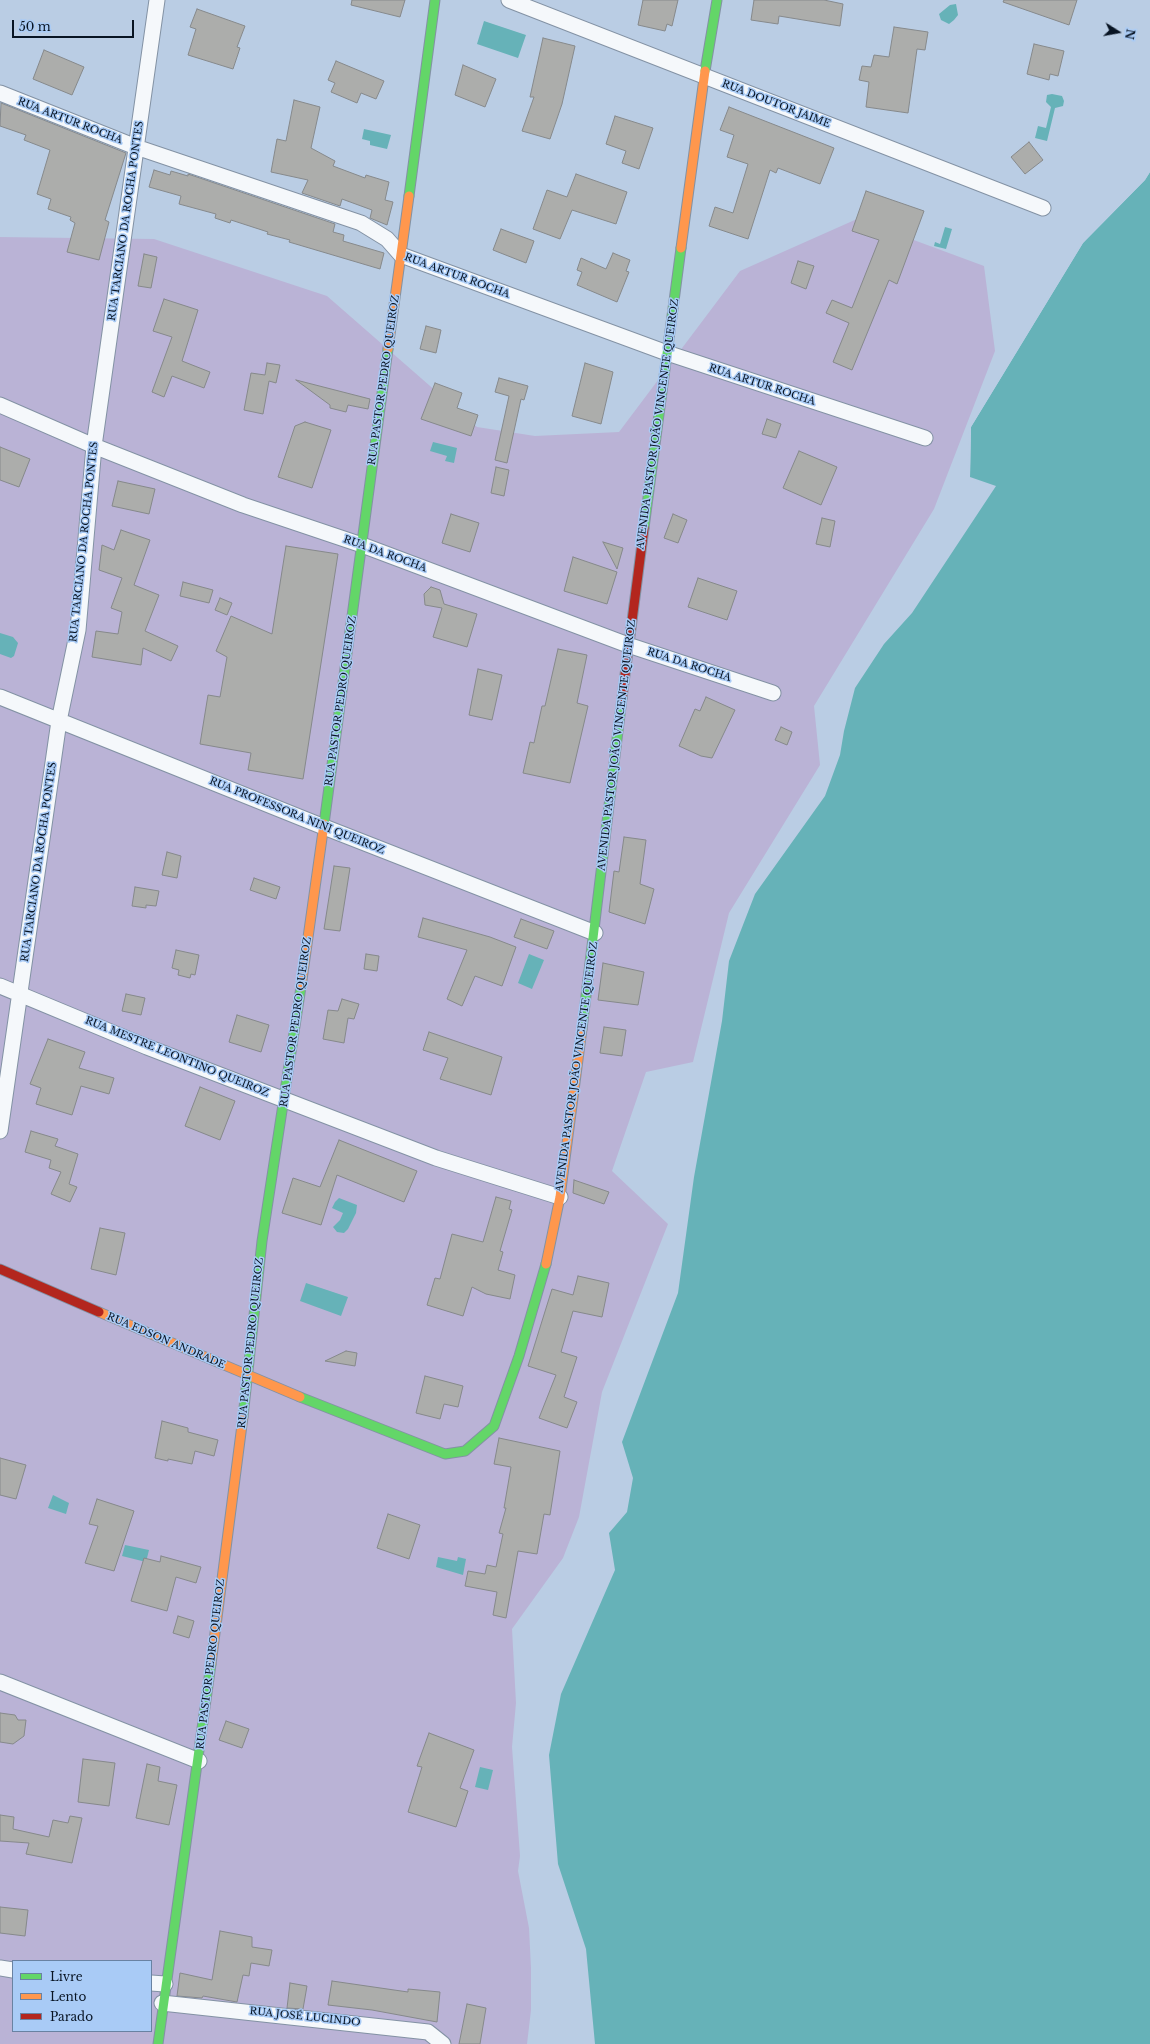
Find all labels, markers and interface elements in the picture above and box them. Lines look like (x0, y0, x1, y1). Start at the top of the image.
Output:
scale bar (14, 12, 136, 38)
north arrow (1098, 12, 1138, 52)
text: 50 m (19, 19, 51, 34)
text: N (1122, 28, 1138, 41)
street label: RUA DOUTOR JAIME (720, 78, 832, 130)
street label: RUA ARTUR ROCHA (16, 95, 124, 147)
street label: RUA TARCIANO DA ROCHA PONTES (106, 120, 146, 322)
street label: RUA ARTUR ROCHA (403, 251, 511, 301)
street label: RUA PASTOR PEDRO QUEIROZ (366, 294, 402, 466)
street label: AVENIDA PASTOR JOÃO VINCENTE QUEIROZ (634, 298, 682, 550)
street label: RUA ARTUR ROCHA (707, 362, 817, 408)
street label: RUA TARCIANO DA ROCHA PONTES (68, 441, 100, 643)
street label: RUA DA ROCHA (342, 533, 428, 575)
street label: RUA PASTOR PEDRO QUEIROZ (323, 615, 359, 787)
street label: AVENIDA PASTOR JOÃO VINCENTE QUEIROZ (596, 619, 638, 871)
street label: RUA DA ROCHA (645, 646, 733, 684)
street label: RUA TARCIANO DA ROCHA PONTES (19, 761, 59, 963)
street label: RUA PROFESSORA NINI QUEIROZ (207, 775, 387, 857)
street label: RUA PASTOR PEDRO QUEIROZ (278, 936, 314, 1108)
street label: AVENIDA PASTOR JOÃO VINCENTE QUEIROZ (553, 941, 601, 1193)
street label: RUA MESTRE LEONTINO QUEIROZ (83, 1014, 271, 1100)
street label: RUA PASTOR PEDRO QUEIROZ (236, 1257, 266, 1429)
street label: RUA EDSON ANDRADE (105, 1311, 227, 1371)
street label: RUA PASTOR PEDRO QUEIROZ (195, 1578, 227, 1750)
legend (12, 1960, 152, 2032)
text: Livre (50, 1969, 83, 1984)
text: Lento (50, 1989, 86, 2004)
street label: RUA JOSÉ LUCINDO (249, 2005, 361, 2029)
text: Parado (50, 2009, 93, 2024)

